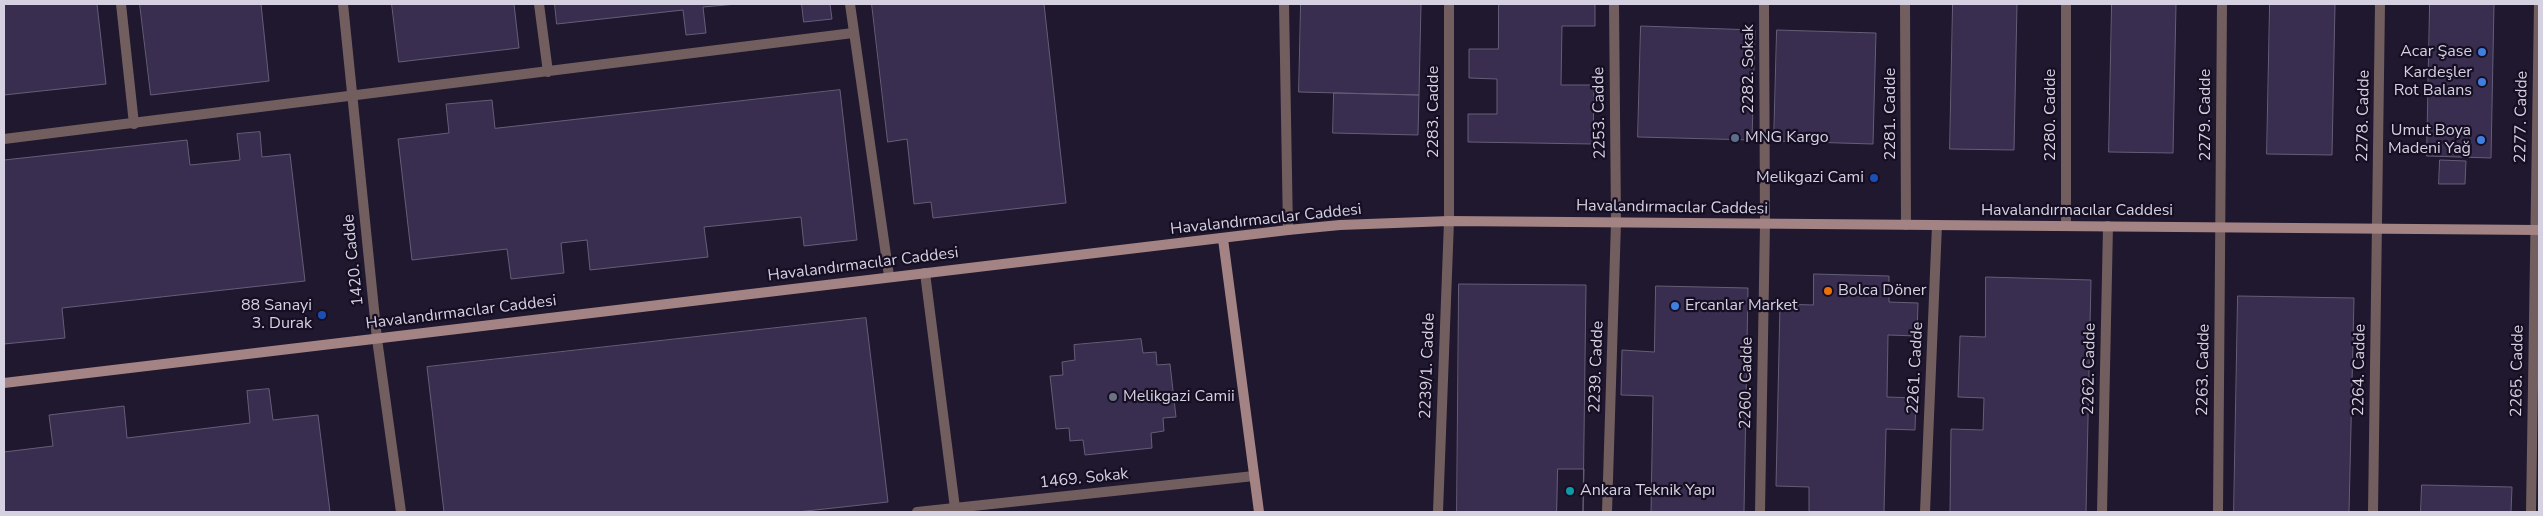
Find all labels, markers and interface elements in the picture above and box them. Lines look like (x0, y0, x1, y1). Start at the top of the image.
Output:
street label: 2282. Sokak (1739, 24, 1759, 114)
place label: Acar Şase (2400, 42, 2472, 62)
marker: Acar Şase (2476, 46, 2488, 58)
place label: Kardeşler Rot Balans (2394, 63, 2472, 101)
street label: 2283. Cadde (1424, 66, 1444, 158)
street label: 2253. Cadde (1590, 67, 1610, 159)
street label: 2281. Cadde (1881, 68, 1901, 160)
street label: 2280. Cadde (2041, 69, 2061, 161)
street label: 2279. Cadde (2196, 69, 2216, 161)
street label: 2278. Cadde (2354, 70, 2374, 162)
street label: 2277. Cadde (2512, 71, 2532, 163)
marker: Kardeşler Rot Balans (2476, 76, 2488, 88)
place label: Umut Boya Madeni Yağ (2388, 121, 2471, 159)
place label: MNG Kargo (1745, 128, 1829, 148)
marker: MNG Kargo (1729, 132, 1741, 144)
marker: Umut Boya Madeni Yağ (2475, 134, 2487, 146)
place label: Melikgazi Cami (1756, 168, 1864, 188)
marker: Melikgazi Cami (1868, 172, 1880, 184)
street label: Havalandırmacılar Caddesi (1576, 197, 1768, 219)
street label: Havalandırmacılar Caddesi (1169, 200, 1363, 240)
street label: Havalandırmacılar Caddesi (1981, 201, 2173, 221)
street label: 1420. Cadde (340, 213, 368, 307)
street label: Havalandırmacılar Caddesi (766, 244, 960, 286)
place label: Bolca Döner (1838, 281, 1926, 301)
marker: Bolca Döner (1822, 285, 1834, 297)
street label: Havalandırmacılar Caddesi (364, 292, 558, 334)
place label: 88 Sanayi 3. Durak (241, 296, 312, 334)
place label: Ercanlar Market (1685, 296, 1798, 316)
marker: Ercanlar Market (1669, 300, 1681, 312)
marker: 88 Sanayi 3. Durak (316, 309, 328, 321)
street label: 2239/1. Cadde (1417, 312, 1439, 420)
street label: 2239. Cadde (1586, 321, 1608, 413)
street label: 2261. Cadde (1904, 321, 1928, 415)
street label: 2262. Cadde (2080, 323, 2100, 415)
street label: 2263. Cadde (2194, 324, 2214, 416)
street label: 2264. Cadde (2350, 324, 2370, 416)
street label: 2265. Cadde (2508, 325, 2528, 417)
street label: 2260. Cadde (1737, 337, 1757, 429)
place label: Melikgazi Camii (1123, 387, 1235, 407)
marker: Melikgazi Camii (1107, 391, 1119, 403)
street label: 1469. Sokak (1039, 465, 1129, 493)
place label: Ankara Teknik Yapı (1580, 481, 1715, 501)
marker: Ankara Teknik Yapı (1564, 485, 1576, 497)

